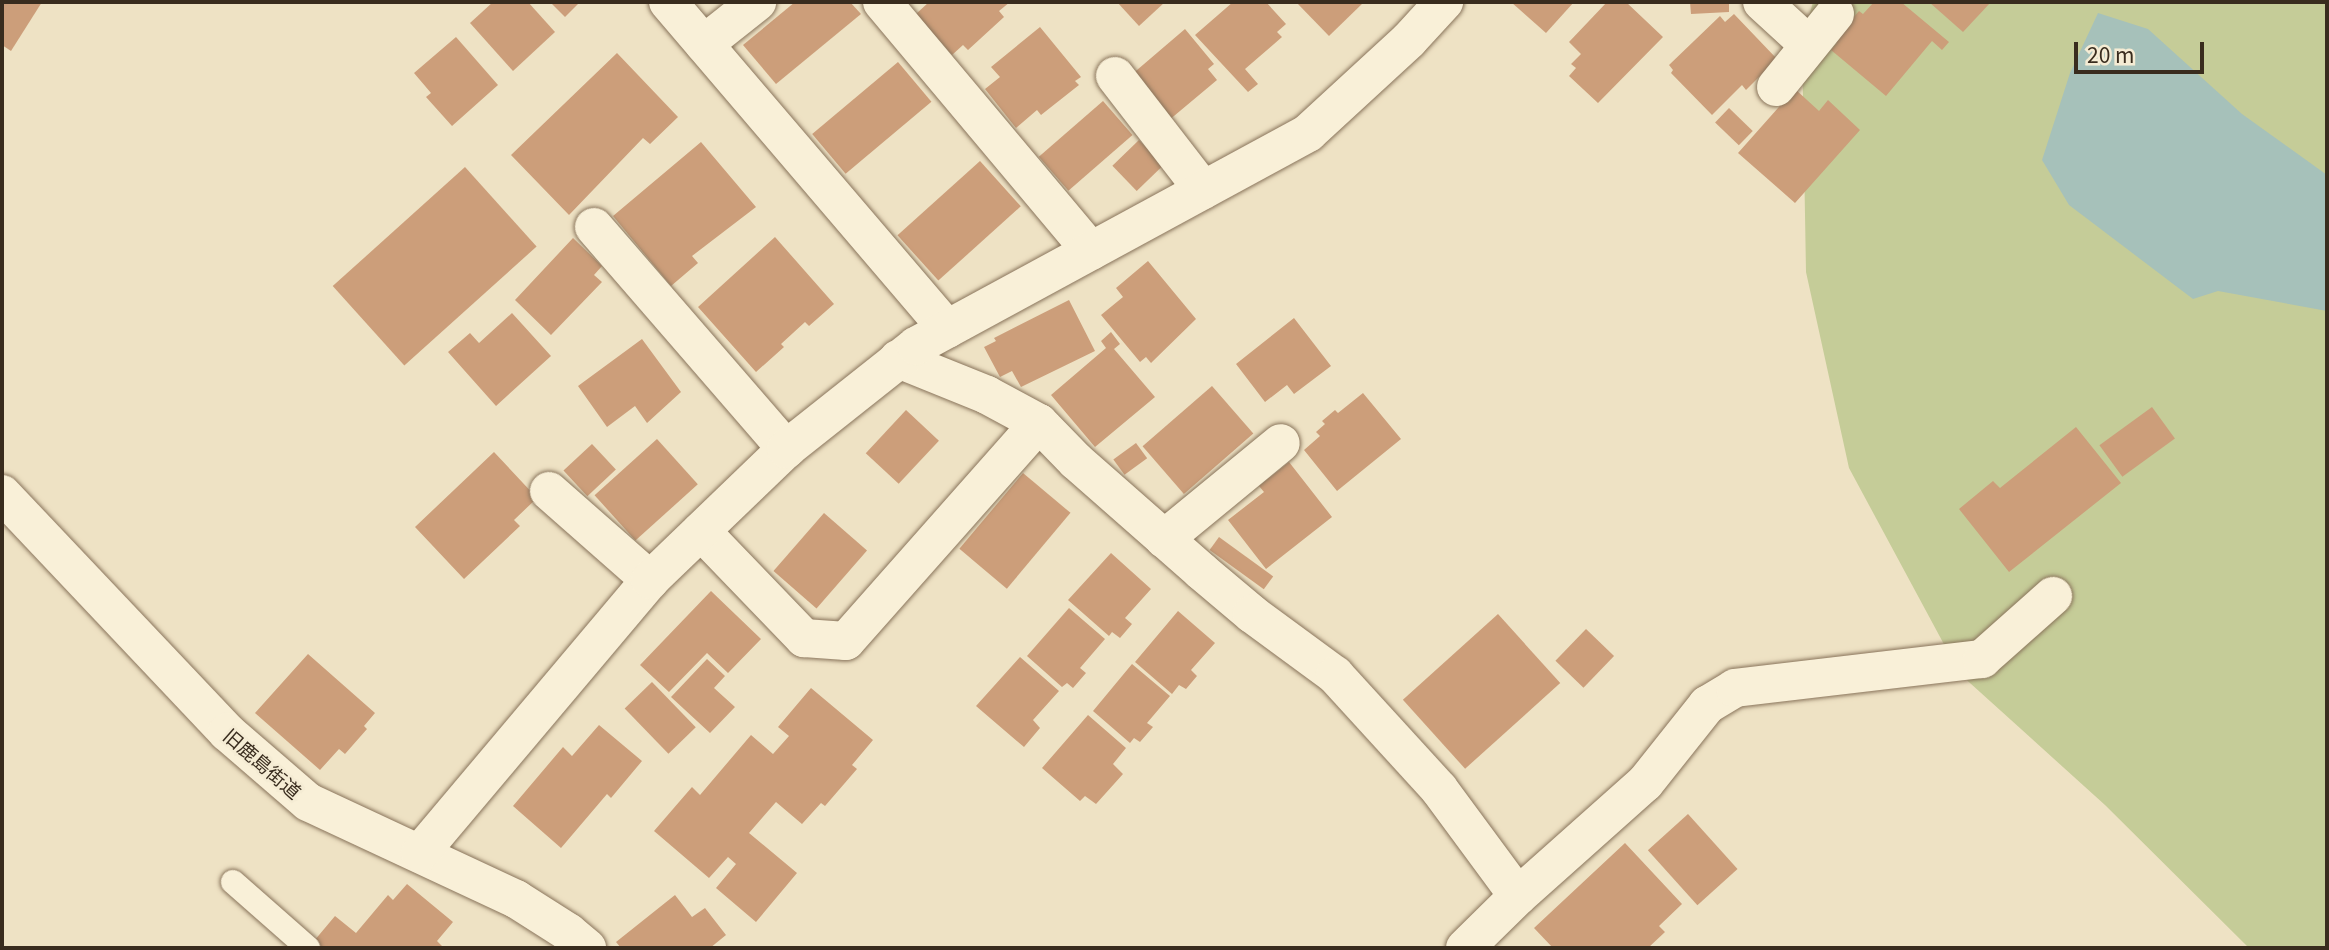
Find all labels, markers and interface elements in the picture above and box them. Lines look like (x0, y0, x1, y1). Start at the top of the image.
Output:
scale bar (2077, 28, 2206, 72)
text: 20 m (2087, 39, 2134, 69)
street label: 旧鹿島街道 (220, 723, 306, 803)

